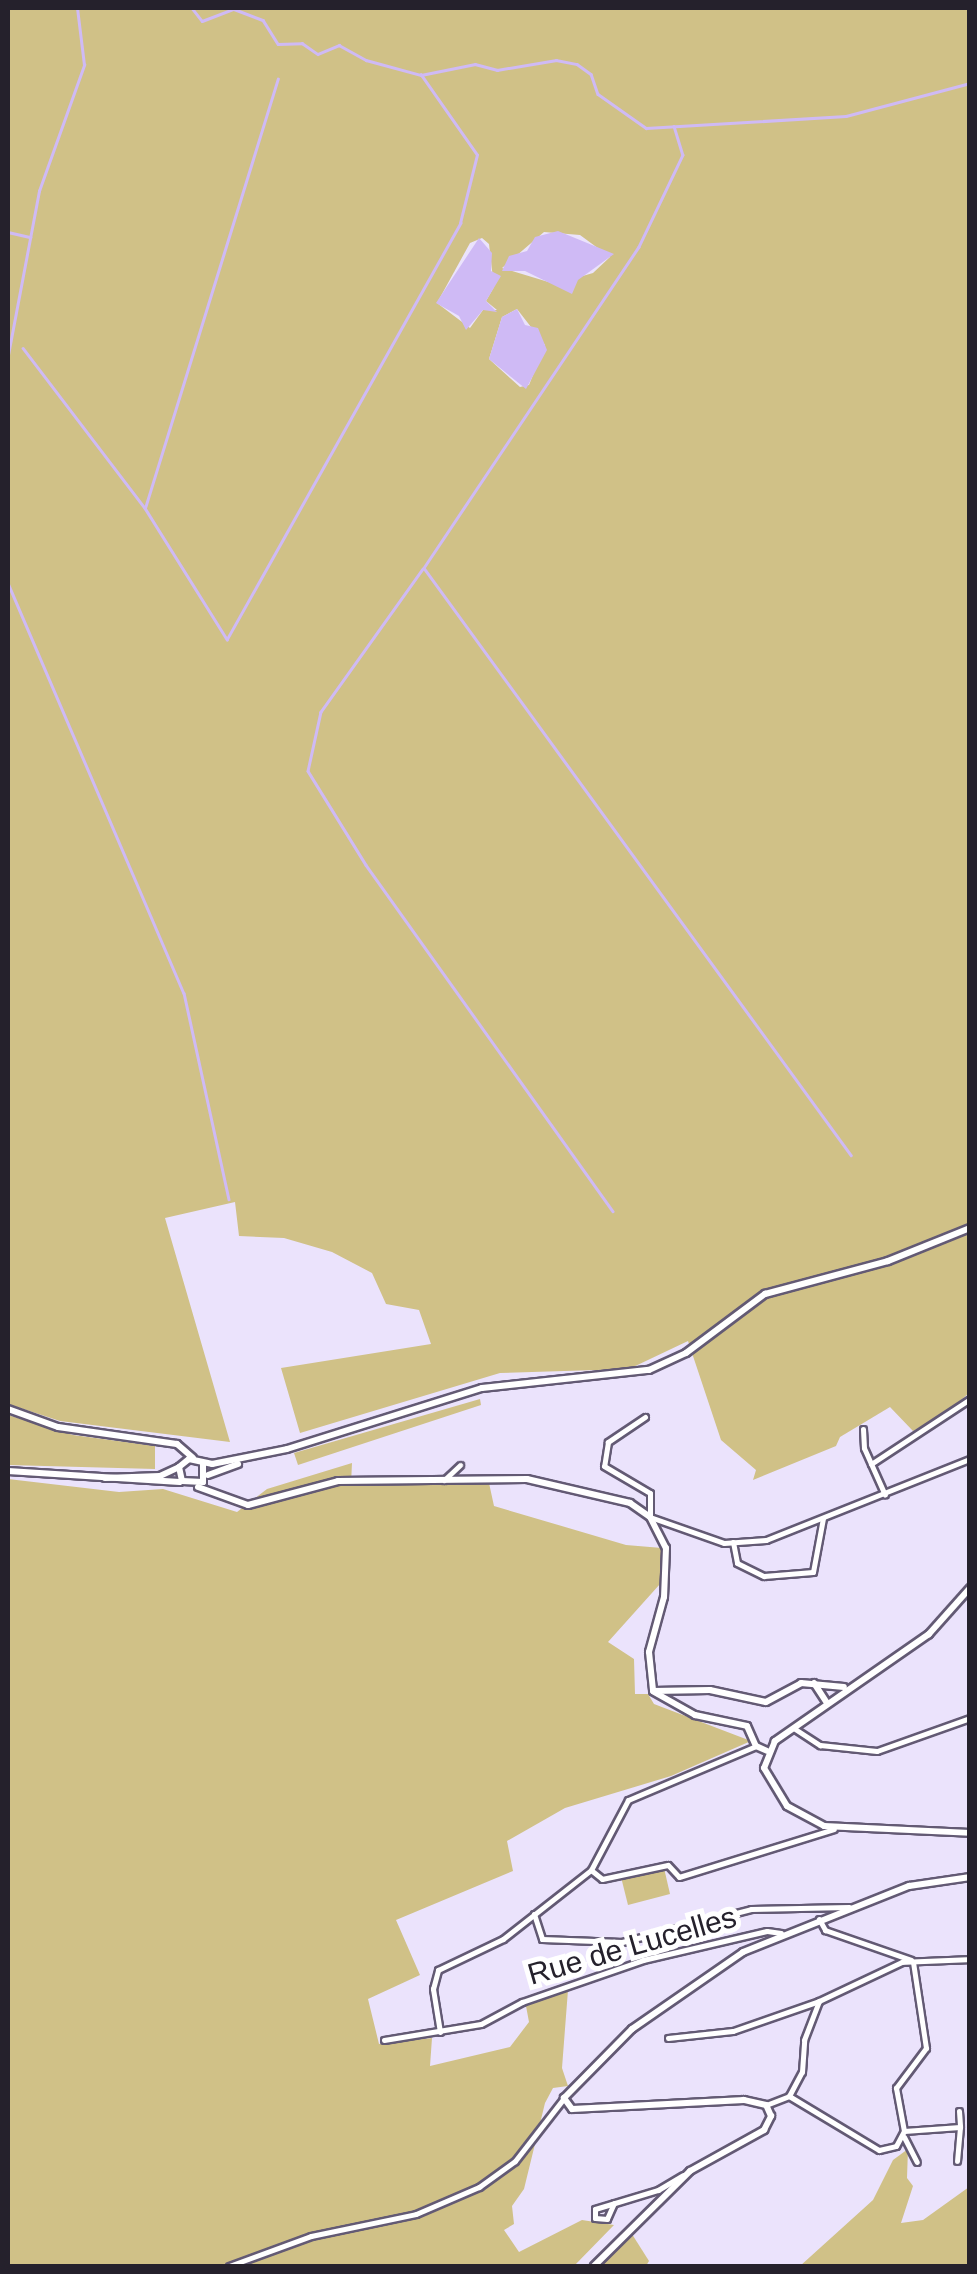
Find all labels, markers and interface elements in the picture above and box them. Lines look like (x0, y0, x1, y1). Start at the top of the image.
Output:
street label: Rue de Lucelles (524, 1899, 740, 1993)

